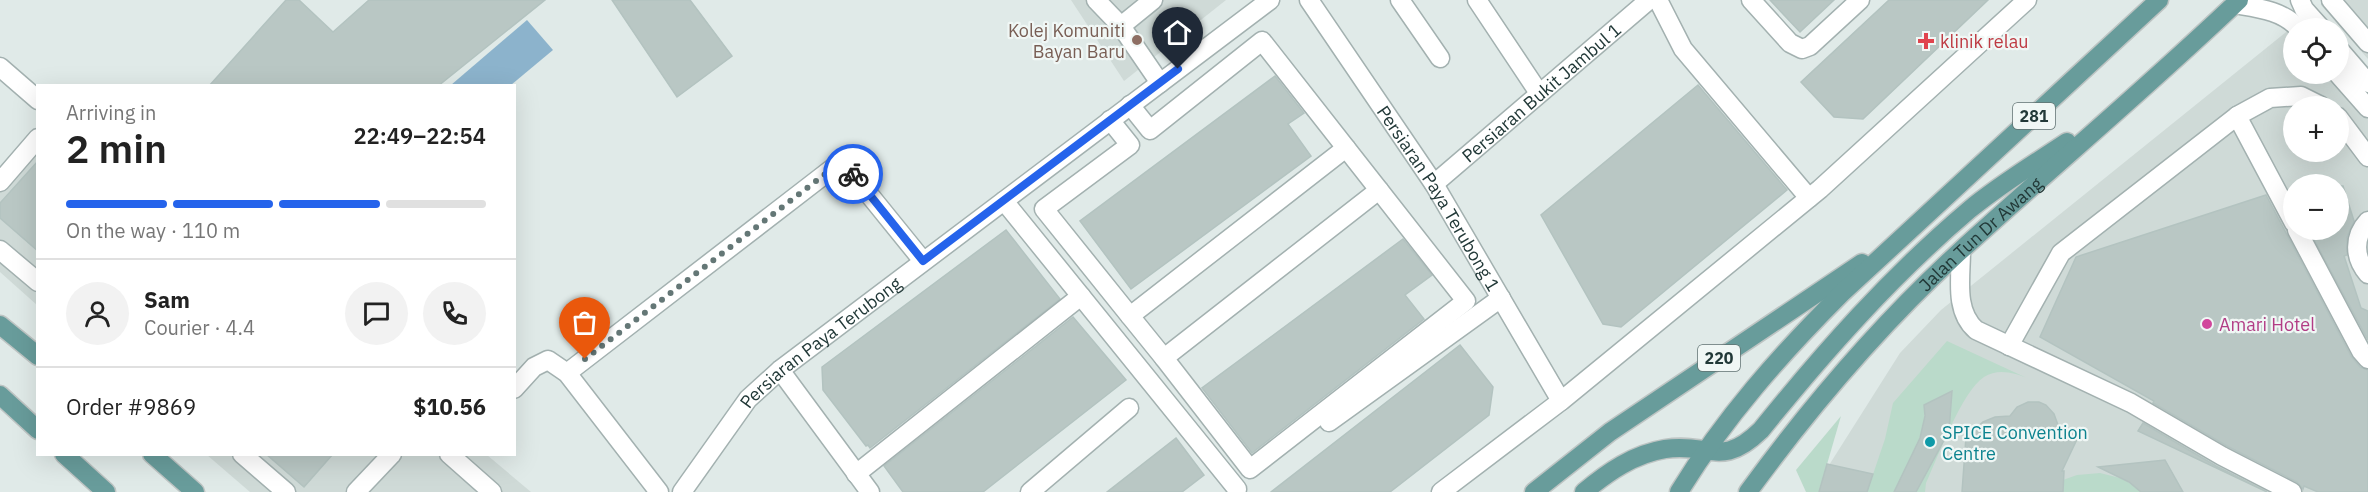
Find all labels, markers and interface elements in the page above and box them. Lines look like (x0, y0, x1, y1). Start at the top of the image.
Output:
pin (1152, 7, 1203, 69)
icon: home (1161, 16, 1194, 49)
street label: Persiaran Bukit Jambul 1 (1457, 18, 1625, 167)
map controls (2283, 18, 2349, 240)
button: locate (2283, 18, 2349, 84)
place label: Kolej Komuniti Bayan Baru (1008, 19, 1125, 63)
place label: klinik relau (1940, 30, 2028, 53)
marker: klinik relau (1917, 32, 1935, 50)
marker: Kolej Komuniti Bayan Baru (1130, 33, 1144, 47)
button: + (2283, 96, 2349, 162)
text: Arriving in (66, 99, 156, 126)
street label: Persiaran Paya Terubong 1 (1372, 101, 1506, 295)
road number: 281 (2013, 103, 2055, 129)
text: 22:49–22:54 (353, 121, 486, 150)
text: 2 min (66, 123, 167, 174)
courier (823, 144, 883, 204)
icon: bike (837, 158, 870, 191)
street label: Jalan Tun Dr Awang (1914, 171, 2047, 296)
button: − (2283, 174, 2349, 240)
text: On the way · 110 m (66, 217, 240, 244)
street label: Persiaran Paya Terubong (734, 271, 906, 412)
button: person (66, 282, 129, 345)
button: chat (345, 282, 408, 345)
button: phone (423, 282, 486, 345)
text: Sam (144, 285, 190, 314)
pin (559, 297, 610, 359)
icon: bag (568, 306, 601, 339)
place label: Amari Hotel (2219, 313, 2315, 336)
text: Courier · 4.4 (144, 314, 255, 341)
marker: Amari Hotel (2200, 317, 2214, 331)
road number: 220 (1698, 345, 1740, 371)
text: Order #9869 (66, 392, 196, 421)
text: $10.56 (413, 392, 486, 421)
place label: SPICE Convention Centre (1942, 421, 2088, 465)
marker: SPICE Convention Centre (1923, 435, 1937, 449)

